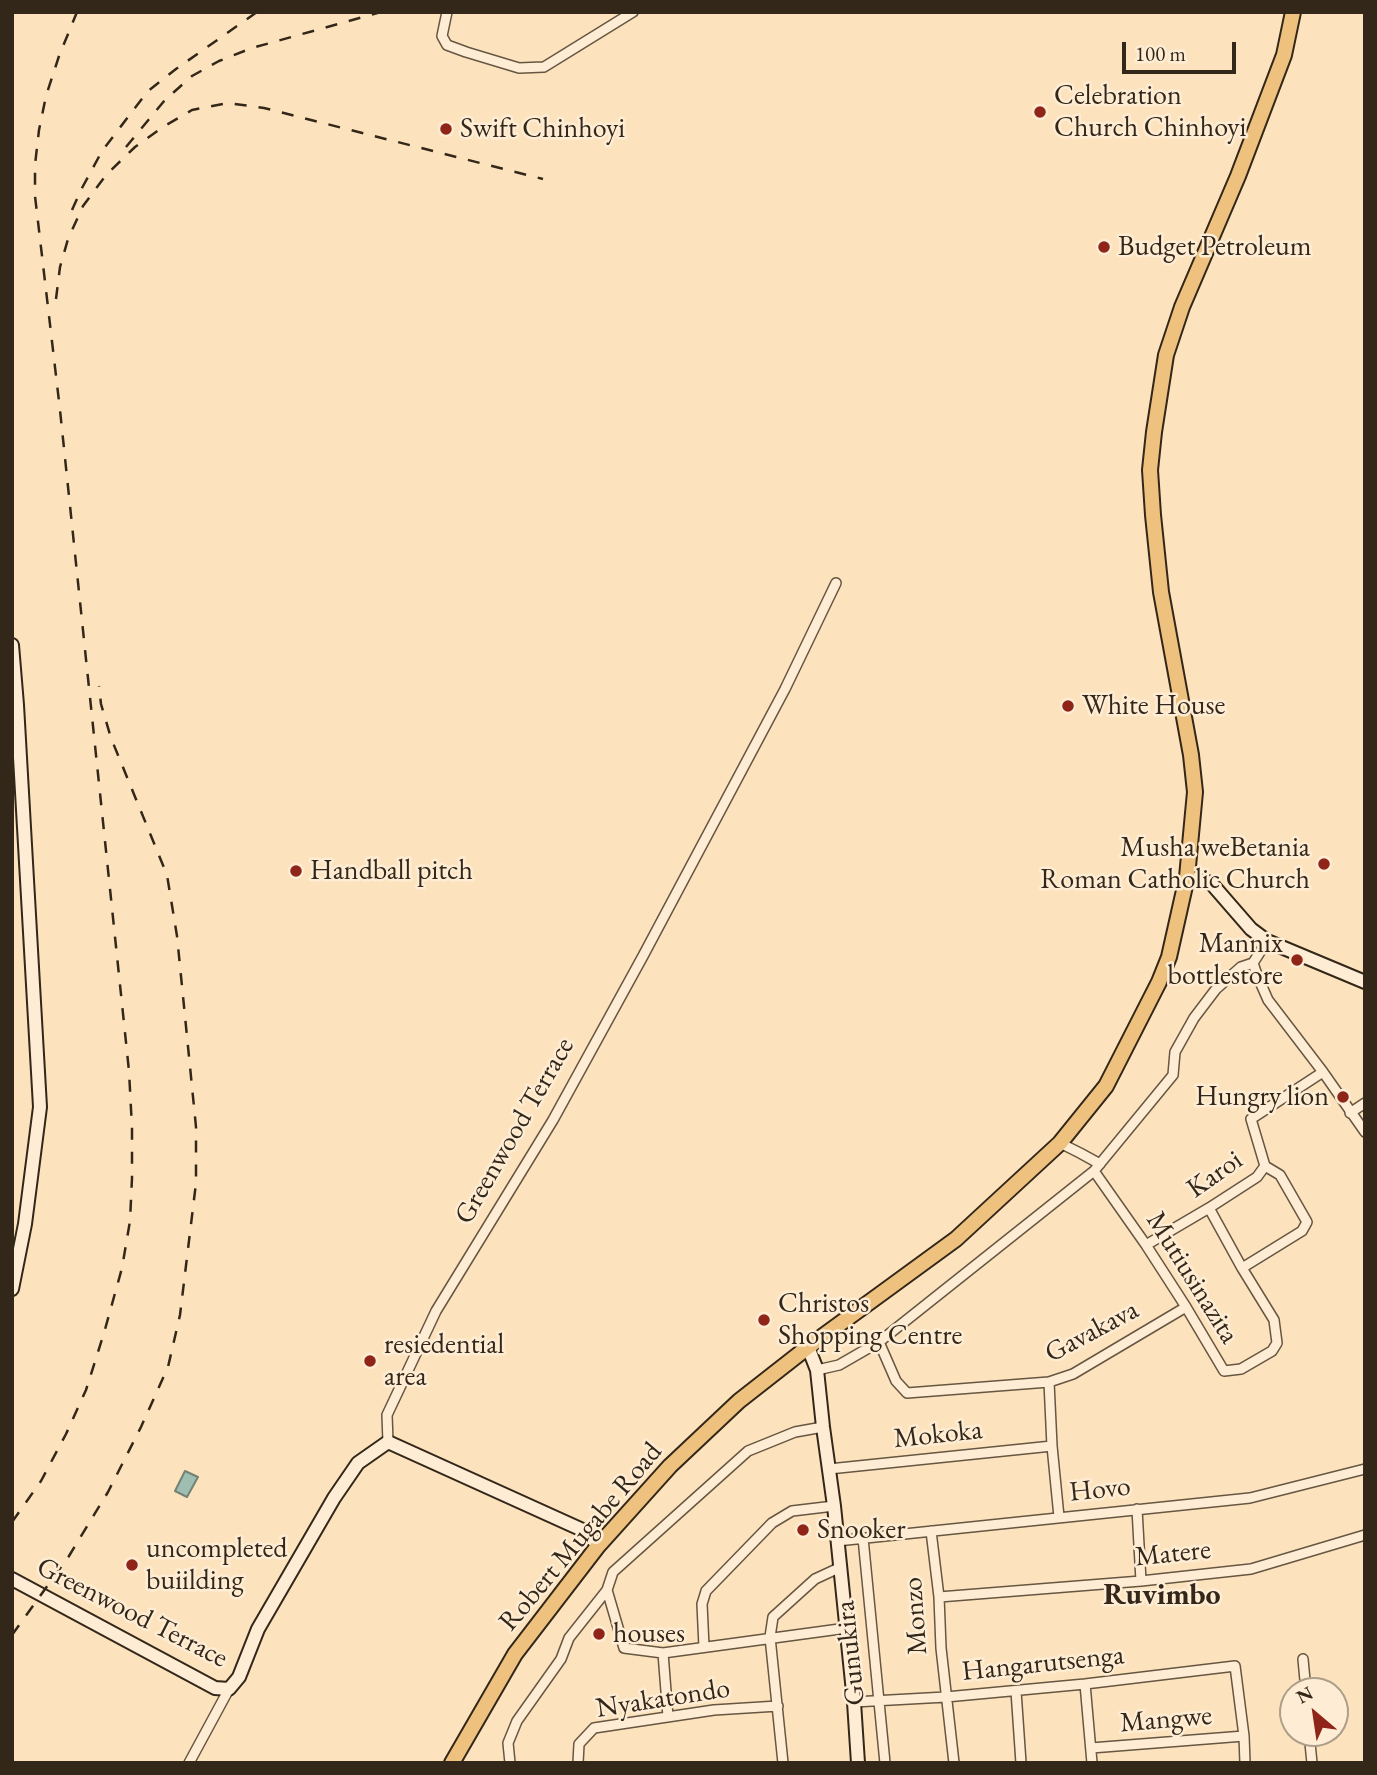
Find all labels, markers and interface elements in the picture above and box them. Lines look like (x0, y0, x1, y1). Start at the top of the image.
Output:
scale bar (1125, 28, 1239, 72)
text: 100 m (1135, 40, 1186, 67)
place label: Celebration Church Chinhoyi (1054, 79, 1246, 145)
marker: Celebration Church Chinhoyi (1032, 104, 1048, 120)
place label: Swift Chinhoyi (460, 112, 625, 146)
marker: Swift Chinhoyi (438, 121, 454, 137)
place label: Budget Petroleum (1118, 230, 1312, 264)
marker: Budget Petroleum (1096, 239, 1112, 255)
place label: White House (1082, 689, 1225, 723)
marker: White House (1060, 698, 1076, 714)
place label: Musha weBetania Roman Catholic Church (1040, 831, 1310, 897)
place label: Handball pitch (310, 854, 473, 888)
marker: Musha weBetania Roman Catholic Church (1316, 856, 1332, 872)
marker: Handball pitch (288, 863, 304, 879)
place label: Mannix bottlestore (1168, 927, 1283, 993)
marker: Mannix bottlestore (1289, 952, 1305, 968)
street label: Greenwood Terrace (448, 1032, 582, 1230)
place label: Hungry lion (1195, 1080, 1329, 1114)
marker: Hungry lion (1335, 1089, 1351, 1105)
street label: Karoi (1181, 1144, 1249, 1206)
street label: Mutiusinazita (1138, 1206, 1246, 1350)
place label: Christos Shopping Centre (778, 1287, 962, 1353)
street label: Gavakava (1040, 1294, 1144, 1370)
marker: Christos Shopping Centre (756, 1312, 772, 1328)
place label: resiedential area (384, 1328, 504, 1394)
marker: resiedential area (362, 1353, 378, 1369)
street label: Mokoka (892, 1414, 984, 1456)
street label: Robert Mugabe Road (492, 1436, 670, 1638)
street label: Hovo (1068, 1470, 1132, 1510)
place label: Snooker (817, 1513, 906, 1547)
marker: Snooker (795, 1522, 811, 1538)
place label: uncompleted buiilding (146, 1532, 287, 1598)
street label: Matere (1134, 1533, 1212, 1575)
street label: Greenwood Terrace (31, 1550, 233, 1676)
marker: uncompleted buiilding (124, 1557, 140, 1573)
street label: Monzo (897, 1576, 935, 1656)
district label: Ruvimbo (1103, 1578, 1221, 1614)
street label: Gunukira (829, 1599, 873, 1707)
place label: houses (613, 1617, 685, 1651)
marker: houses (591, 1626, 607, 1642)
street label: Hangarutsenga (960, 1639, 1126, 1689)
street label: Nyakatondo (594, 1672, 732, 1726)
north arrow (1279, 1677, 1349, 1747)
text: N (1292, 1680, 1317, 1710)
street label: Mangwe (1119, 1699, 1213, 1741)

